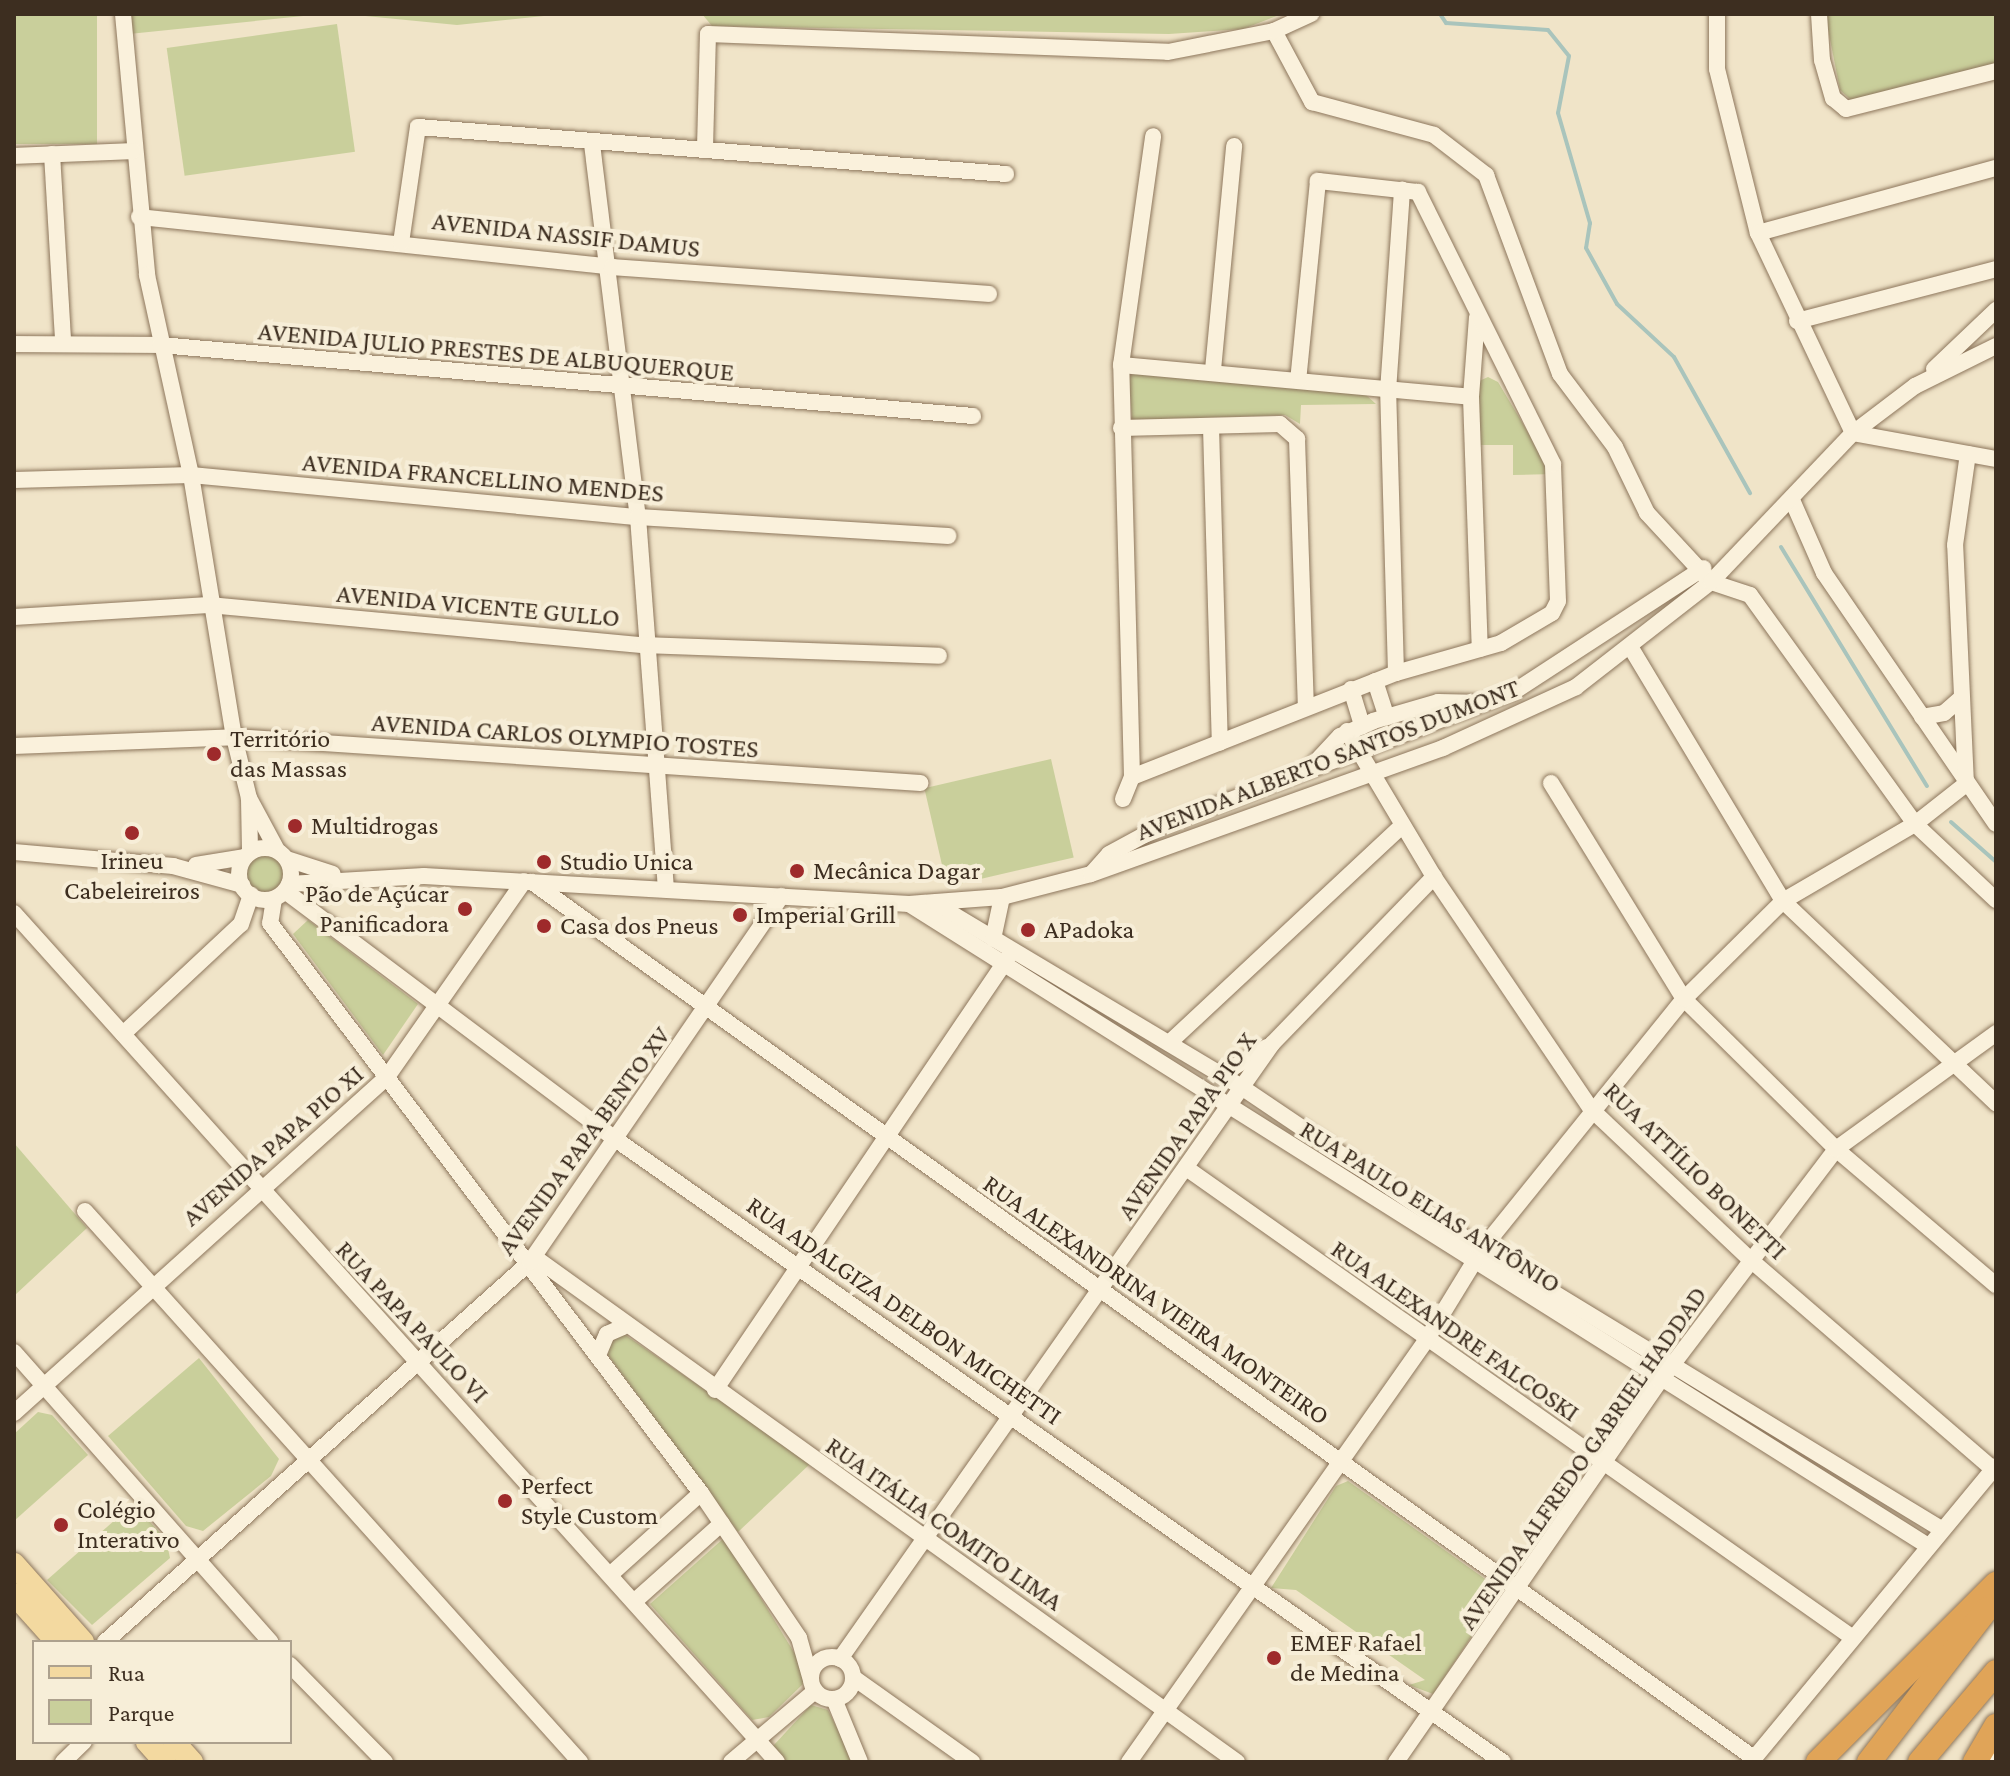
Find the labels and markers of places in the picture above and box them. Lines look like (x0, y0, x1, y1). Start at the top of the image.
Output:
place label: Território das Massas (230, 723, 347, 784)
marker: Território das Massas (205, 745, 223, 763)
place label: Multidrogas (311, 810, 439, 842)
marker: Multidrogas (286, 817, 304, 835)
marker: Irineu Cabeleireiros (123, 824, 141, 842)
place label: Irineu Cabeleireiros (64, 845, 200, 906)
place label: Studio Unica (560, 846, 693, 878)
marker: Studio Unica (535, 853, 553, 871)
place label: Mecânica Dagar (813, 855, 980, 887)
marker: Mecânica Dagar (788, 862, 806, 880)
place label: Pão de Açúcar Panificadora (305, 878, 449, 940)
place label: Imperial Grill (756, 899, 896, 931)
marker: Pão de Açúcar Panificadora (456, 900, 474, 918)
marker: Imperial Grill (731, 906, 749, 924)
place label: Casa dos Pneus (560, 910, 718, 942)
place label: APadoka (1044, 914, 1134, 946)
marker: Casa dos Pneus (535, 917, 553, 935)
marker: APadoka (1019, 921, 1037, 939)
place label: Perfect Style Custom (521, 1470, 658, 1532)
marker: Perfect Style Custom (496, 1492, 514, 1510)
place label: Colégio Interativo (77, 1494, 180, 1556)
marker: Colégio Interativo (52, 1516, 70, 1534)
place label: EMEF Rafael de Medina (1290, 1627, 1422, 1688)
marker: EMEF Rafael de Medina (1265, 1649, 1283, 1667)

